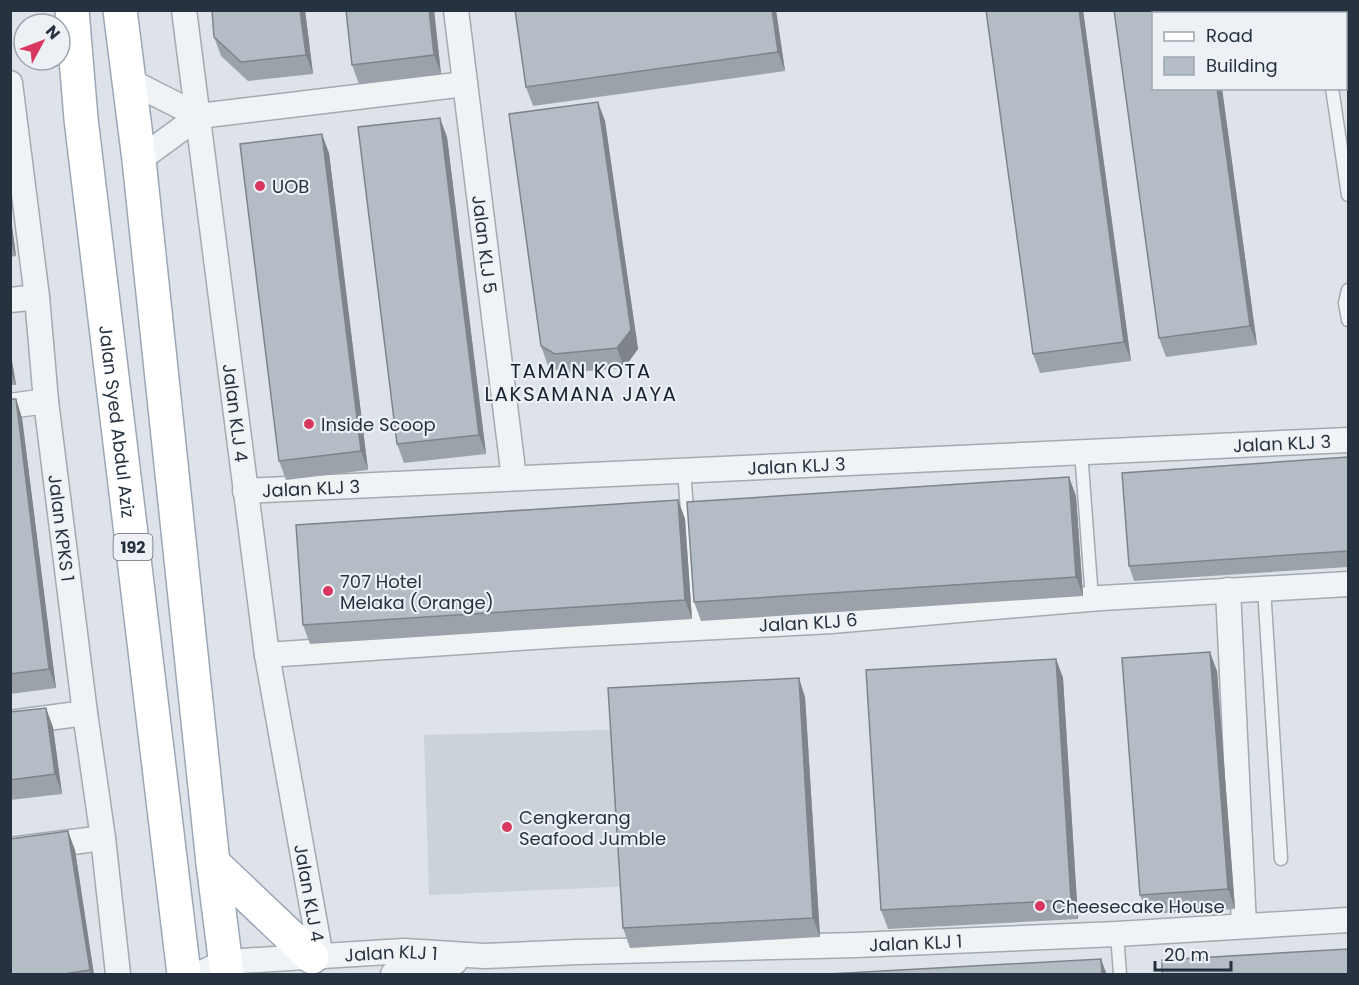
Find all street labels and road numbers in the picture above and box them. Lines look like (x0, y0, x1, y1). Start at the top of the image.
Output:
street label: Jalan KLJ 5 (467, 194, 504, 295)
street label: Jalan Syed Abdul Aziz (93, 324, 141, 519)
street label: Jalan KLJ 4 (217, 362, 255, 463)
street label: Jalan KLJ 3 (1232, 428, 1332, 458)
street label: Jalan KLJ 3 (747, 451, 846, 480)
street label: Jalan KPKS 1 (43, 473, 81, 583)
street label: Jalan KLJ 3 (261, 473, 361, 503)
road number: 192 (114, 534, 152, 560)
street label: Jalan KLJ 6 (758, 606, 858, 637)
street label: Jalan KLJ 4 (289, 842, 331, 944)
street label: Jalan KLJ 1 (868, 928, 963, 957)
street label: Jalan KLJ 1 (344, 938, 438, 967)

